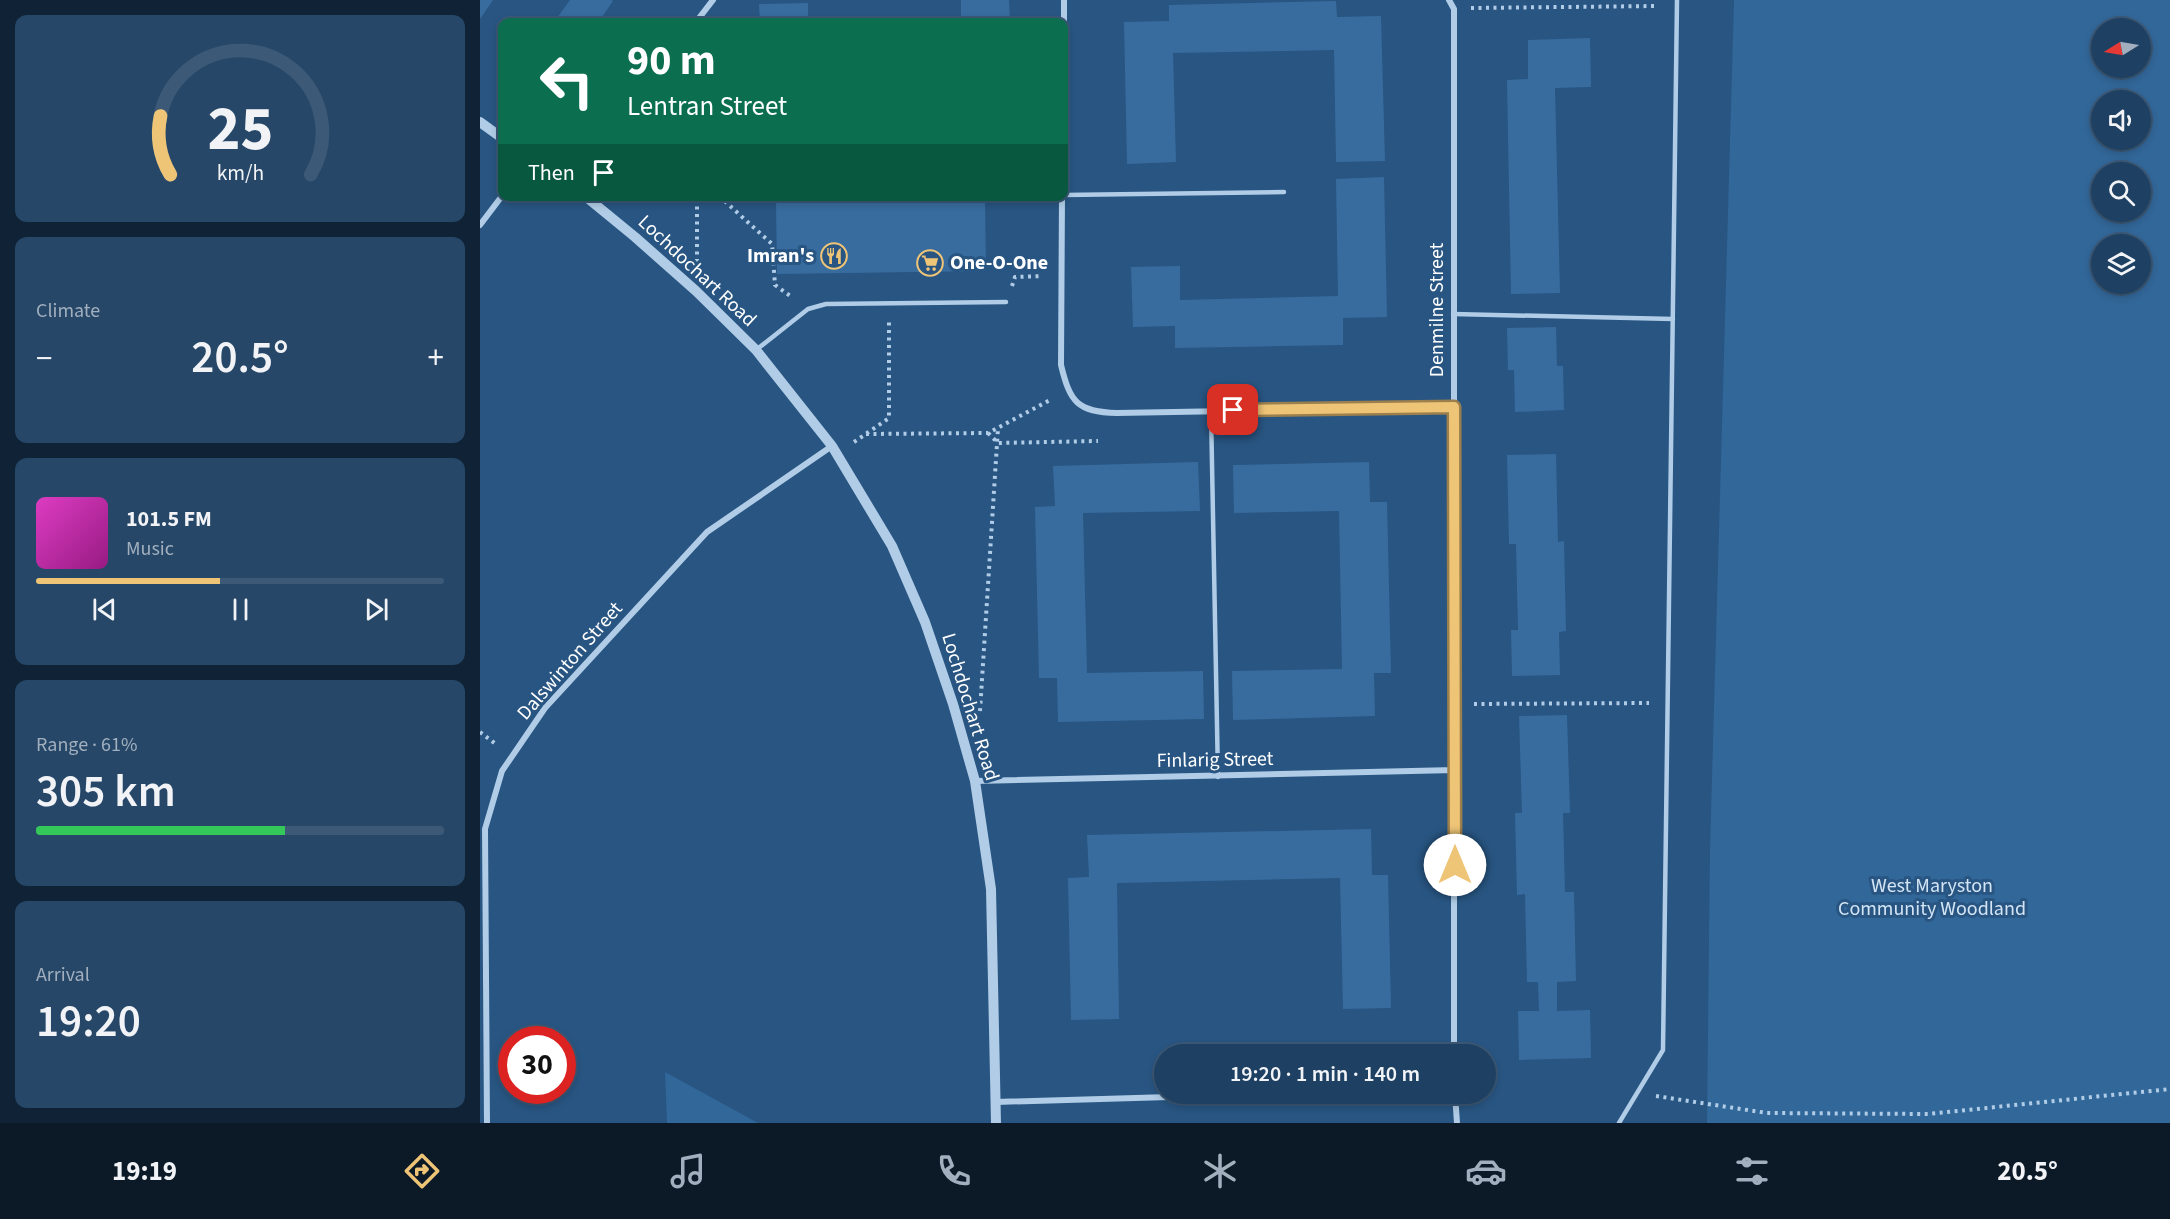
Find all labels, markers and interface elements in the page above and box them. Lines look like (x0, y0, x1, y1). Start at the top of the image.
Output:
north arrow (2091, 18, 2151, 78)
map controls (2091, 18, 2151, 294)
text: 90 m (627, 31, 716, 91)
icon: left (528, 42, 606, 120)
text: 25 (207, 85, 273, 174)
text: Lentran Street (627, 87, 787, 126)
button: sound (2091, 90, 2151, 150)
icon: arrive (587, 156, 620, 189)
text: Then (528, 157, 575, 189)
text: km/h (216, 159, 264, 190)
button: search (2091, 162, 2151, 222)
street label: Lochdochart Road (632, 209, 762, 333)
button: layers (2091, 234, 2151, 294)
restaurant icon: Imran's (819, 241, 849, 271)
place label: Imran's (747, 242, 814, 270)
street label: Denmilne Street (1423, 242, 1451, 377)
supermarket icon: One-O-One (915, 248, 945, 278)
place label: One-O-One (950, 249, 1048, 277)
text: Climate (36, 297, 100, 325)
text: 20.5° (191, 326, 289, 390)
text: − (36, 335, 52, 382)
text: + (428, 335, 444, 382)
pin (1207, 384, 1258, 435)
icon: arrive (1216, 393, 1249, 426)
text: 101.5 FM (126, 503, 212, 535)
text: Music (126, 535, 174, 563)
icon: previous (88, 593, 121, 626)
icon: pause (224, 593, 257, 626)
icon: next (360, 593, 393, 626)
street label: Dalswinton Street (511, 596, 629, 726)
street label: Lochdochart Road (934, 630, 1006, 784)
text: Range · 61% (36, 731, 137, 759)
street label: Finlarig Street (1156, 745, 1274, 775)
text: 305 km (36, 760, 176, 824)
position arrow (1423, 833, 1487, 897)
park label: West Maryston Community Woodland (1838, 872, 2026, 923)
text: Arrival (36, 961, 90, 989)
text: 19:20 (36, 990, 141, 1054)
speed limit sign: 30 (498, 1026, 576, 1104)
text: 19:20 · 1 min · 140 m (1230, 1058, 1420, 1090)
icon: directions (401, 1150, 443, 1192)
icon: music (667, 1150, 709, 1192)
icon: phone (933, 1150, 975, 1192)
icon: climate (1199, 1150, 1241, 1192)
icon: car (1465, 1150, 1507, 1192)
icon: filters (1731, 1150, 1773, 1192)
text: 19:19 (112, 1152, 177, 1191)
text: 20.5° (1997, 1152, 2058, 1191)

